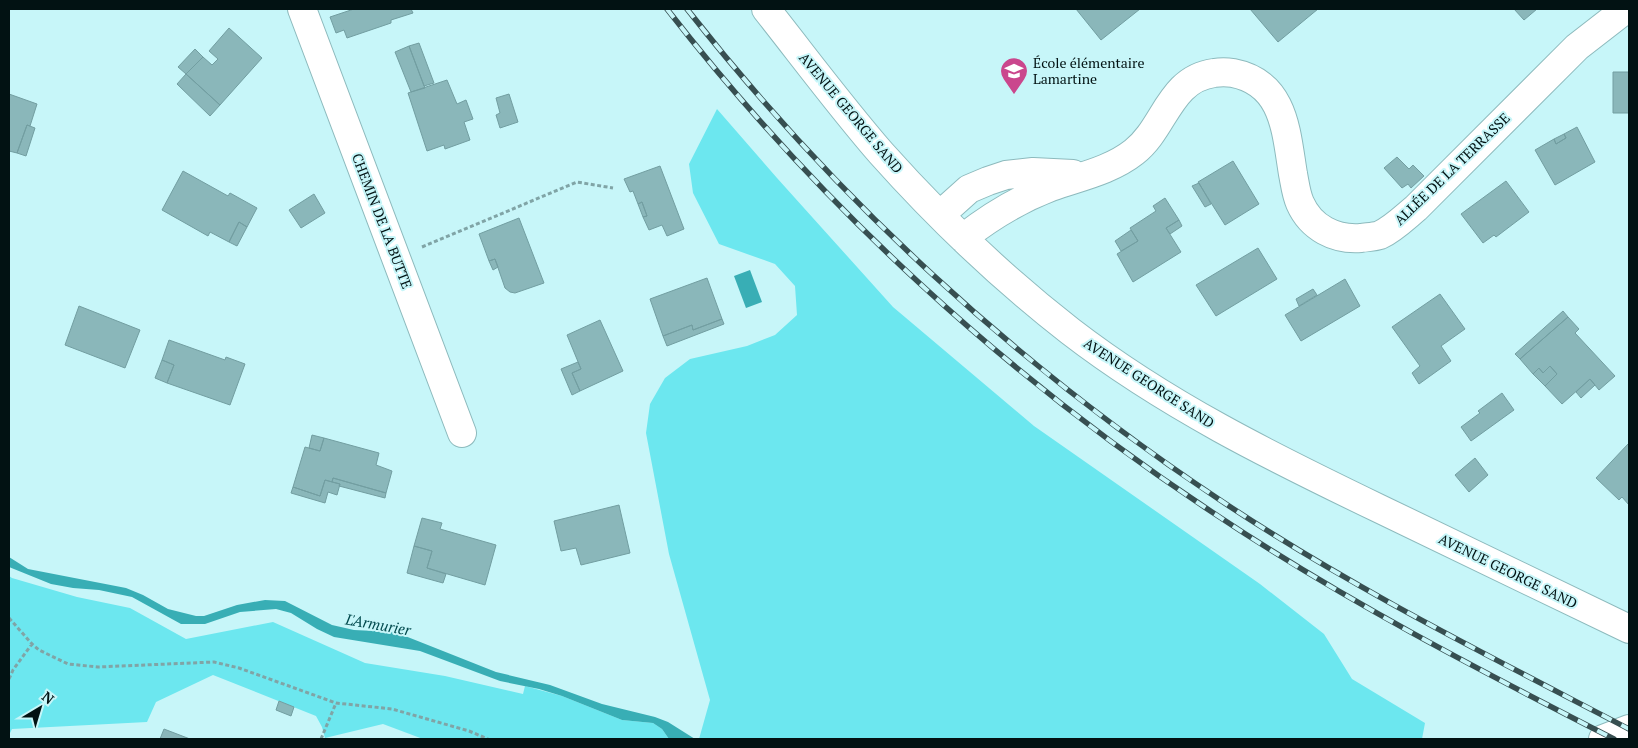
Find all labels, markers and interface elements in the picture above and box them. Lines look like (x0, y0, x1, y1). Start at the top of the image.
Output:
street label: AVENUE GEORGE SAND (795, 48, 908, 177)
place label: École élémentaire Lamartine (1033, 53, 1144, 88)
school or university icon: École élémentaire Lamartine (999, 56, 1029, 95)
street label: ALLÉE DE LA TERRASSE (1390, 108, 1514, 229)
street label: CHEMIN DE LA BUTTE (348, 150, 417, 291)
street label: AVENUE GEORGE SAND (1080, 333, 1218, 432)
street label: AVENUE GEORGE SAND (1436, 529, 1581, 612)
water label: L'Armurier (343, 608, 414, 640)
north arrow (15, 683, 65, 733)
text: N (38, 687, 59, 708)

